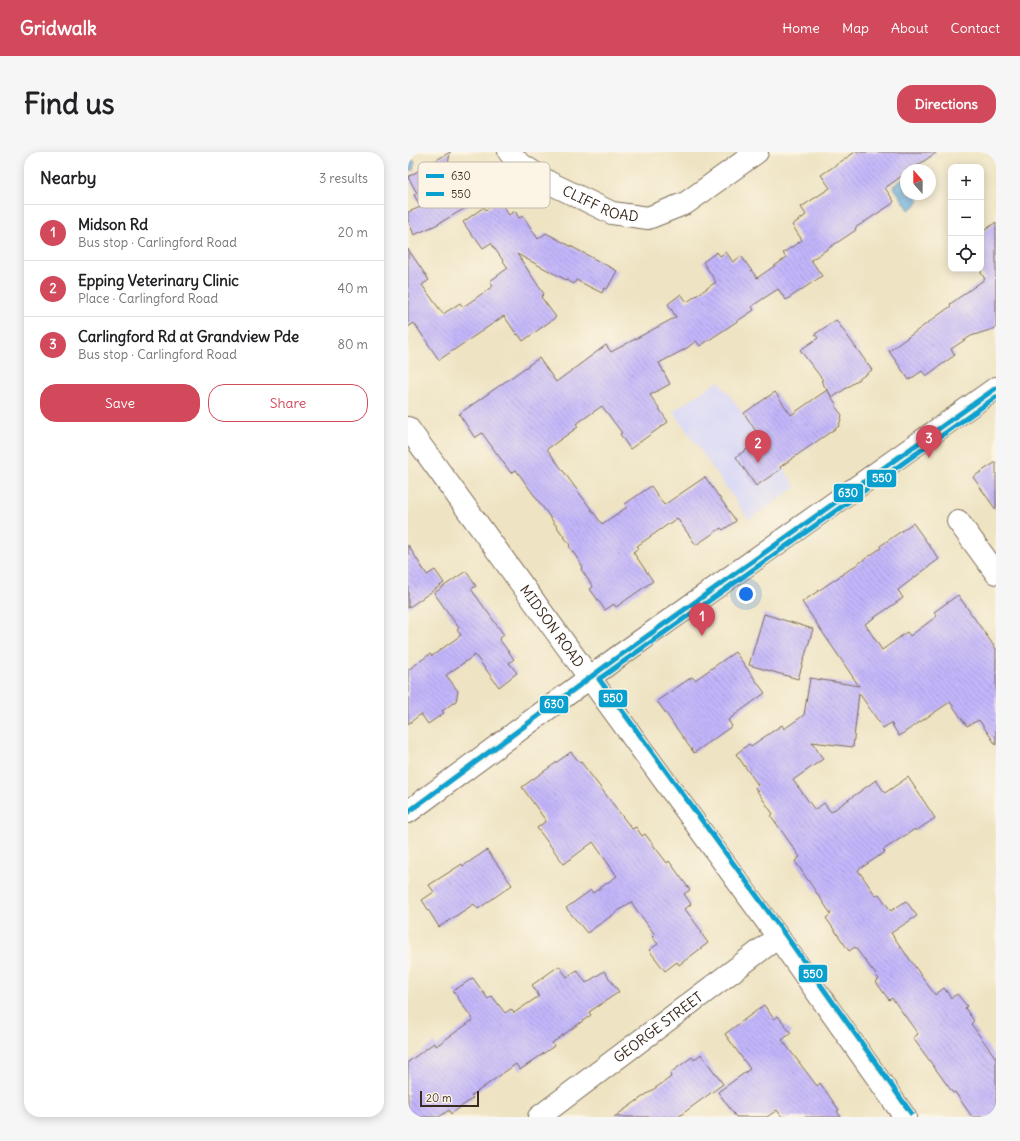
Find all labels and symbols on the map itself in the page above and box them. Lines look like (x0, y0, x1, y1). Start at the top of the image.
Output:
legend (418, 162, 550, 208)
north arrow (900, 164, 936, 200)
text: 630 (451, 169, 471, 183)
street label: CLIFF ROAD (559, 181, 640, 226)
text: 550 (451, 187, 471, 201)
pin: 3 (916, 425, 942, 458)
pin: 2 (745, 430, 771, 463)
line badge: 550 (866, 469, 897, 488)
text: 550 (872, 471, 892, 485)
line badge: 630 (833, 483, 864, 503)
text: 630 (838, 486, 858, 500)
street label: MIDSON ROAD (516, 581, 588, 671)
your location (736, 584, 756, 604)
pin: 1 (689, 603, 715, 636)
line badge: 550 (598, 689, 628, 708)
text: 550 (603, 691, 623, 705)
line badge: 630 (539, 695, 569, 714)
text: 630 (544, 697, 564, 711)
line badge: 550 (798, 964, 828, 983)
text: 550 (803, 967, 823, 981)
street label: GEORGE STREET (610, 988, 706, 1067)
scale bar (420, 1089, 479, 1108)

